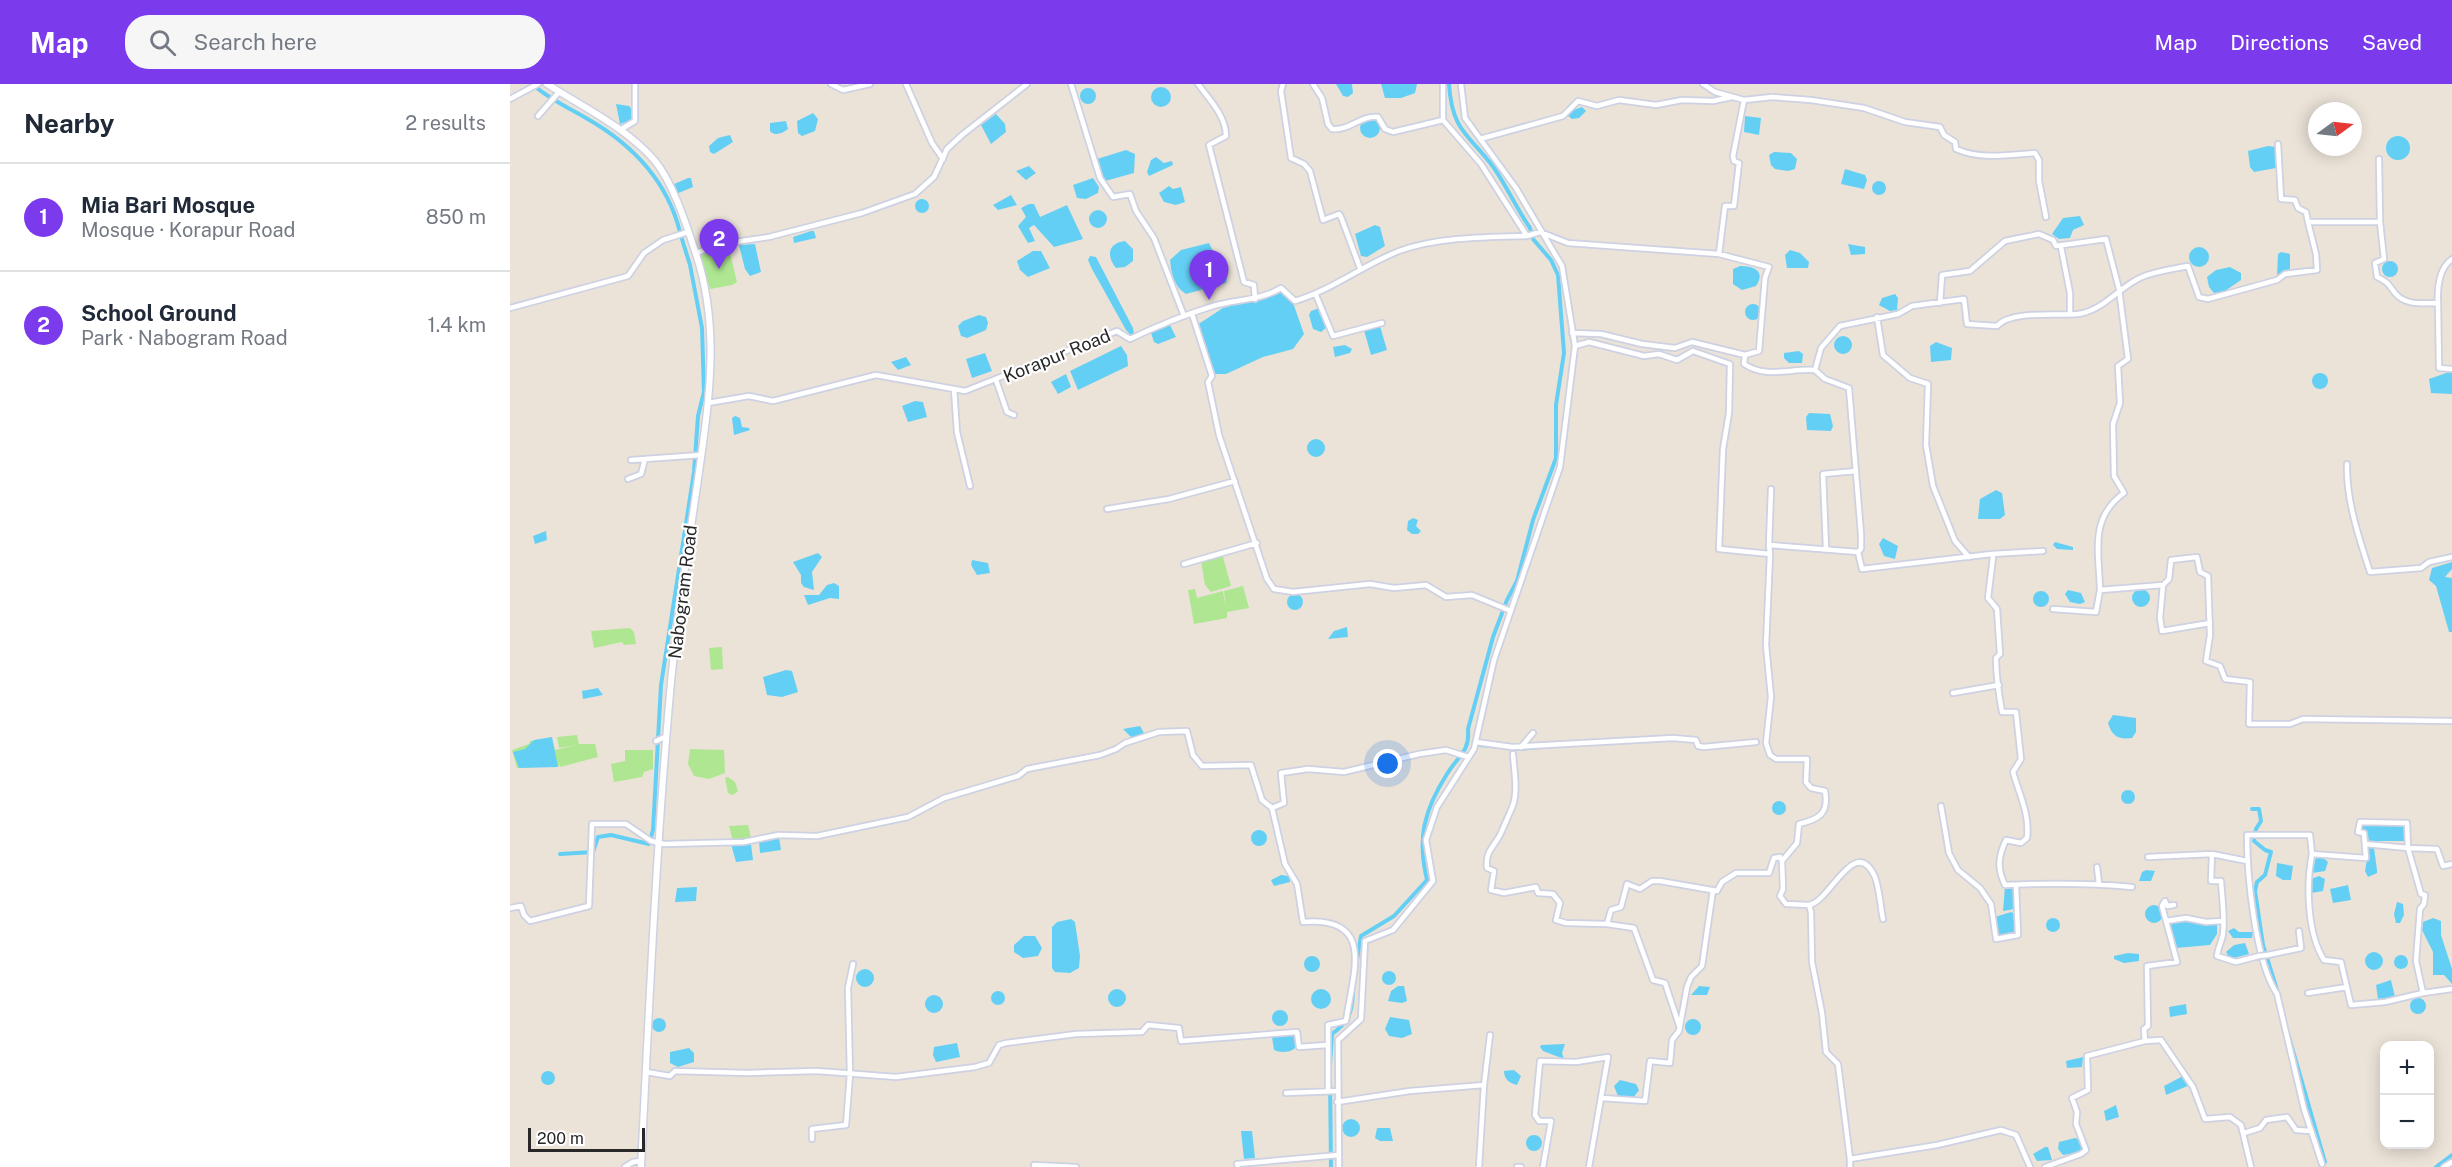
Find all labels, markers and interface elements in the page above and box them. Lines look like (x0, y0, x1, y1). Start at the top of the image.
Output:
search box (125, 15, 545, 69)
text: Map (30, 26, 89, 59)
icon: search (146, 26, 179, 59)
text: Search here (194, 29, 317, 55)
text: Map (2155, 30, 2197, 55)
text: Directions (2230, 30, 2329, 55)
text: Saved (2362, 30, 2422, 55)
north arrow (2308, 102, 2362, 156)
text: Nearby (24, 108, 114, 139)
text: 2 results (405, 111, 486, 135)
text: Mia Bari Mosque (81, 192, 255, 218)
text: 1 (39, 205, 48, 229)
text: 850 m (426, 205, 486, 229)
text: Mosque · Korapur Road (81, 218, 295, 242)
pin: 2 (700, 220, 738, 269)
pin: 1 (1190, 250, 1228, 300)
text: School Ground (81, 300, 237, 326)
text: 2 (37, 313, 50, 337)
text: 1.4 km (428, 313, 486, 337)
street label: Korapur Road (1000, 324, 1114, 387)
text: Park · Nabogram Road (81, 326, 288, 350)
street label: Nabogram Road (664, 524, 701, 660)
your location (1373, 749, 1402, 778)
map controls (2380, 1041, 2434, 1149)
button: + (2380, 1041, 2434, 1095)
button: − (2380, 1095, 2434, 1149)
scale bar (528, 1125, 645, 1152)
text: 200 m (537, 1129, 584, 1148)

